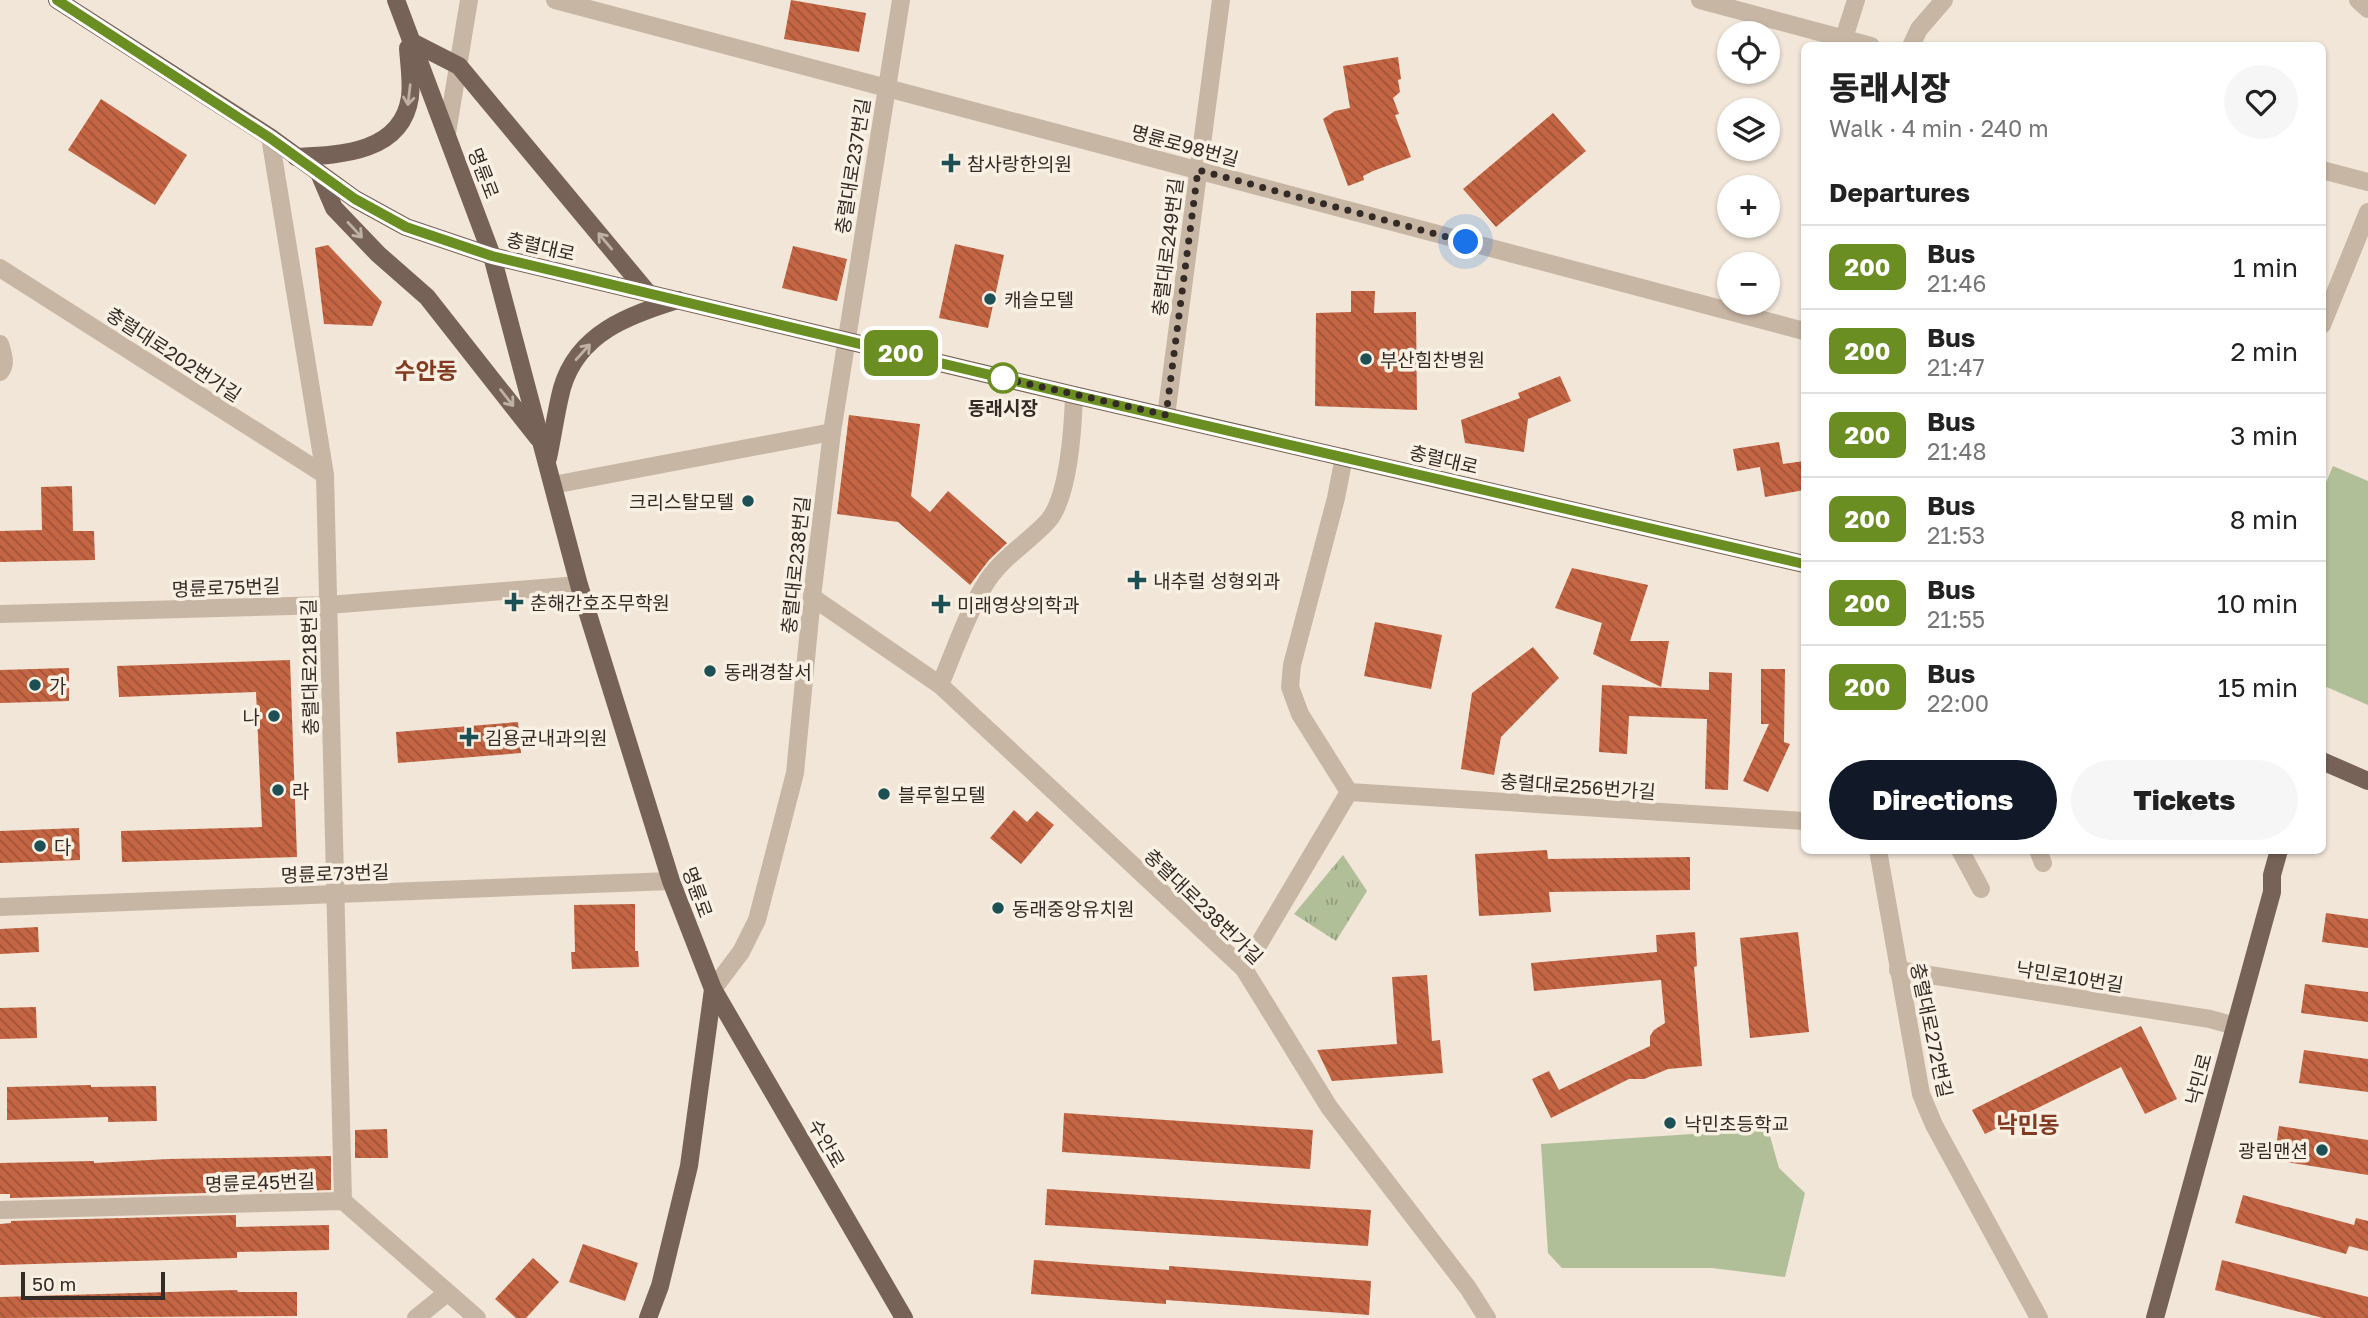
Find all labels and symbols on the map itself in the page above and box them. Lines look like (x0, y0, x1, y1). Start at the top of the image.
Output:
one-way arrow (403, 83, 416, 106)
street label: 충렬대로237번길 (830, 96, 874, 236)
street label: 명륜로98번길 (1129, 120, 1241, 170)
street label: 명륜로 (464, 144, 504, 202)
place label: 참사랑한의원 (967, 152, 1072, 175)
marker: 참사랑한의원 (941, 153, 961, 173)
street label: 충렬대로249번길 (1147, 177, 1187, 317)
one-way arrow (347, 221, 363, 239)
your location (1448, 224, 1483, 259)
street label: 충렬대로 (504, 227, 578, 265)
one-way arrow (597, 232, 613, 250)
place label: 캐슬모텔 (1004, 288, 1074, 311)
marker: 캐슬모텔 (982, 291, 998, 307)
street label: 충렬대로202번가길 (102, 302, 246, 406)
line badge: 200 (861, 330, 941, 376)
one-way arrow (575, 344, 592, 361)
place label: 부산힘찬병원 (1380, 348, 1485, 371)
marker: 부산힘찬병원 (1358, 351, 1374, 367)
district label: 수안동 (394, 356, 458, 384)
marker: 동래시장 (988, 363, 1018, 393)
one-way arrow (499, 389, 514, 407)
place label: 동래시장 (968, 396, 1038, 419)
street label: 충렬대로 (1407, 440, 1481, 478)
place label: 크리스탈모텔 (629, 490, 734, 513)
marker: 크리스탈모텔 (740, 493, 756, 509)
street label: 충렬대로238번길 (776, 495, 814, 635)
place label: 내추럴 성형외과 (1153, 569, 1280, 592)
marker: 내추럴 성형외과 (1127, 570, 1147, 590)
street label: 명륜로75번길 (171, 574, 281, 600)
place label: 춘해간호조무학원 (530, 591, 670, 614)
marker: 춘해간호조무학원 (504, 592, 524, 612)
place label: 미래영상의학과 (957, 593, 1079, 616)
marker: 미래영상의학과 (931, 594, 951, 614)
street label: 충렬대로218번길 (296, 598, 322, 736)
place label: 동래경찰서 (724, 660, 811, 683)
marker: 동래경찰서 (702, 663, 718, 679)
place label: 가 (49, 674, 66, 697)
marker: 가 (27, 677, 43, 693)
place label: 나 (243, 705, 260, 728)
marker: 나 (266, 708, 282, 724)
place label: 김용균내과의원 (485, 726, 607, 749)
marker: 김용균내과의원 (459, 727, 479, 747)
street label: 충렬대로256번가길 (1499, 769, 1657, 803)
place label: 라 (292, 779, 309, 802)
marker: 라 (270, 782, 286, 798)
place label: 블루힐모텔 (898, 783, 985, 806)
marker: 블루힐모텔 (876, 786, 892, 802)
place label: 다 (54, 835, 71, 858)
marker: 다 (32, 838, 48, 854)
street label: 충렬대로238번가길 (1140, 844, 1268, 968)
street label: 명륜로73번길 (280, 860, 390, 886)
street label: 명륜로 (678, 863, 718, 921)
place label: 동래중앙유치원 (1012, 897, 1134, 920)
marker: 동래중앙유치원 (990, 900, 1006, 916)
street label: 낙민로10번길 (2015, 956, 2125, 996)
street label: 충렬대로272번길 (1907, 961, 1957, 1099)
street label: 낙민로 (2180, 1051, 2216, 1107)
district label: 낙민동 (1996, 1110, 2060, 1138)
place label: 낙민초등학교 (1684, 1112, 1789, 1135)
street label: 수안로 (804, 1115, 850, 1171)
marker: 낙민초등학교 (1662, 1115, 1678, 1131)
place label: 광림맨션 (2238, 1139, 2308, 1162)
marker: 광림맨션 (2314, 1142, 2330, 1158)
street label: 명륜로45번길 (205, 1169, 315, 1195)
scale bar (21, 1269, 164, 1301)

